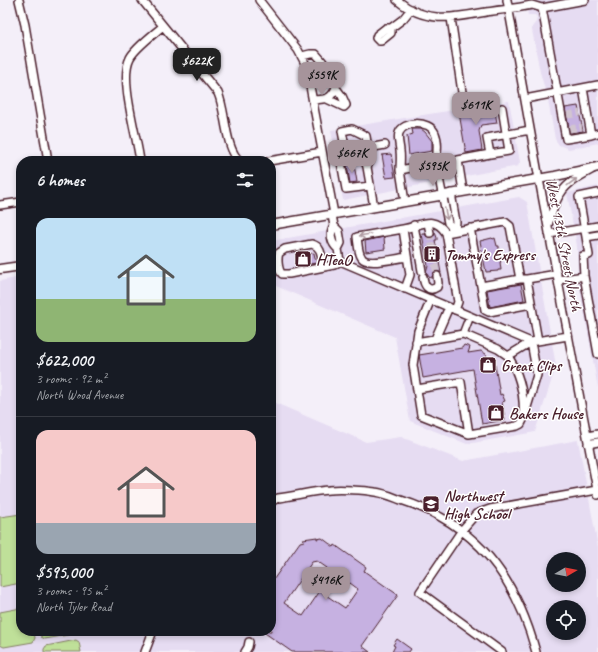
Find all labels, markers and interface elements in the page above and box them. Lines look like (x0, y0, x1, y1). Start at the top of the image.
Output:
pin: $622K (169, 48, 225, 82)
text: $622K (182, 53, 212, 69)
pin: $559K (294, 62, 350, 96)
text: $559K (307, 67, 337, 83)
pin: $611K (448, 92, 504, 126)
text: $611K (461, 97, 491, 113)
pin: $667K (324, 140, 380, 174)
text: $667K (337, 145, 367, 161)
pin: $595K (405, 153, 461, 187)
text: $595K (418, 158, 448, 174)
icon: filters (234, 169, 256, 191)
text: 6 homes (36, 170, 84, 191)
street label: West 13th Street North (541, 177, 587, 314)
one-way arrow (567, 178, 578, 186)
one-way arrow (443, 207, 451, 220)
one-way arrow (359, 231, 372, 239)
icon: home (110, 244, 182, 316)
building icon: Tommy's Express (422, 244, 442, 264)
place label: Tommy's Express (445, 245, 536, 265)
shop icon: HTeaO (293, 249, 313, 269)
place label: HTeaO (316, 250, 353, 270)
text: $622,000 (36, 350, 93, 371)
shop icon: Great Clips (478, 355, 498, 375)
place label: Great Clips (501, 356, 564, 376)
text: 3 rooms · 92 m² (36, 371, 106, 387)
text: North Wood Avenue (36, 387, 123, 403)
shop icon: Bakers House (486, 403, 506, 423)
place label: Bakers House (509, 404, 585, 424)
icon: home (110, 456, 182, 528)
place label: Northwest High School (444, 486, 513, 524)
school or university icon: Northwest High School (421, 494, 441, 514)
north arrow (546, 552, 586, 592)
map controls (546, 552, 586, 640)
text: $595,000 (36, 562, 92, 583)
pin: $416K (298, 567, 354, 601)
text: $416K (311, 572, 341, 588)
text: 3 rooms · 95 m² (36, 583, 106, 599)
text: North Tyler Road (36, 599, 112, 615)
button: locate (546, 600, 586, 640)

